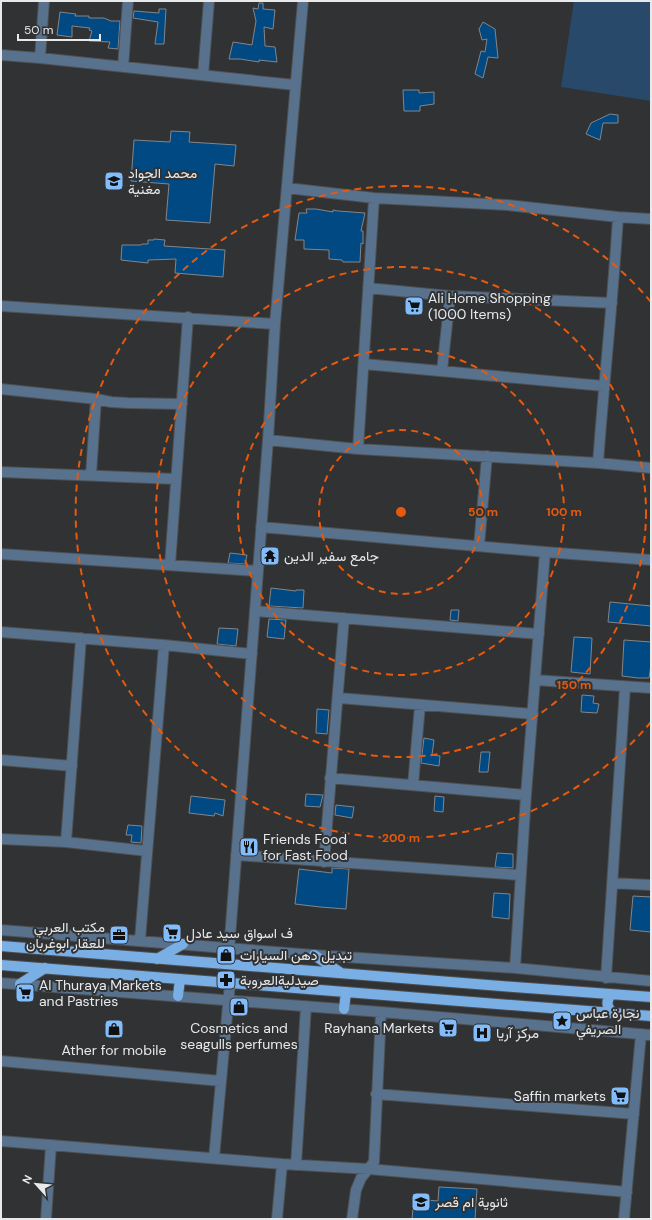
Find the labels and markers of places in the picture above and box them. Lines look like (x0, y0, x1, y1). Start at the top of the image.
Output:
place label: محمد الجواد مغنية (128, 164, 197, 198)
school or university icon: محمد الجواد مغنية (103, 170, 125, 192)
place label: Ali Home Shopping (1000 Items) (428, 289, 551, 323)
supermarket icon: Ali Home Shopping (1000 Items) (403, 295, 425, 317)
centre of rings (394, 505, 408, 519)
temple icon: جامع سفير الدين (259, 545, 281, 567)
place label: جامع سفير الدين (284, 547, 379, 567)
place label: Friends Food for Fast Food (263, 830, 348, 864)
restaurant icon: Friends Food for Fast Food (238, 836, 260, 858)
place label: مكتب العربي للعقار ابوغربان (26, 918, 105, 952)
supermarket icon: ف اسواق سيد عادل (161, 922, 183, 944)
office icon: مكتب العربي للعقار ابوغربان (108, 924, 130, 946)
place label: ف اسواق سيد عادل (186, 924, 293, 943)
shop icon: تبديل دهن السيارات (215, 944, 237, 966)
place label: تبديل دهن السيارات (240, 946, 352, 964)
pharmacy icon: صيدليةالعروبة (215, 969, 237, 991)
place label: صيدليةالعروبة (240, 971, 319, 989)
place label: Al Thuraya Markets and Pastries (39, 976, 162, 1010)
supermarket icon: Al Thuraya Markets and Pastries (14, 982, 36, 1004)
shop icon: Cosmetics and seagulls perfumes (228, 996, 250, 1018)
place label: نجارة عباس الصريفي (576, 1004, 640, 1041)
place icon: نجارة عباس الصريفي (551, 1010, 573, 1032)
supermarket icon: Rayhana Markets (437, 1017, 459, 1039)
shop icon: Ather for mobile (103, 1018, 125, 1040)
place label: Cosmetics and seagulls perfumes (180, 1019, 298, 1053)
place label: Rayhana Markets (324, 1019, 434, 1037)
hospital icon: مركز آريا (471, 1022, 493, 1044)
place label: مركز آريا (496, 1024, 539, 1042)
place label: Ather for mobile (62, 1041, 166, 1059)
supermarket icon: Saffin markets (609, 1085, 631, 1107)
place label: Saffin markets (514, 1087, 606, 1105)
school or university icon: ثانوية ام قصر (410, 1191, 432, 1213)
place label: ثانوية ام قصر (434, 1193, 508, 1211)

